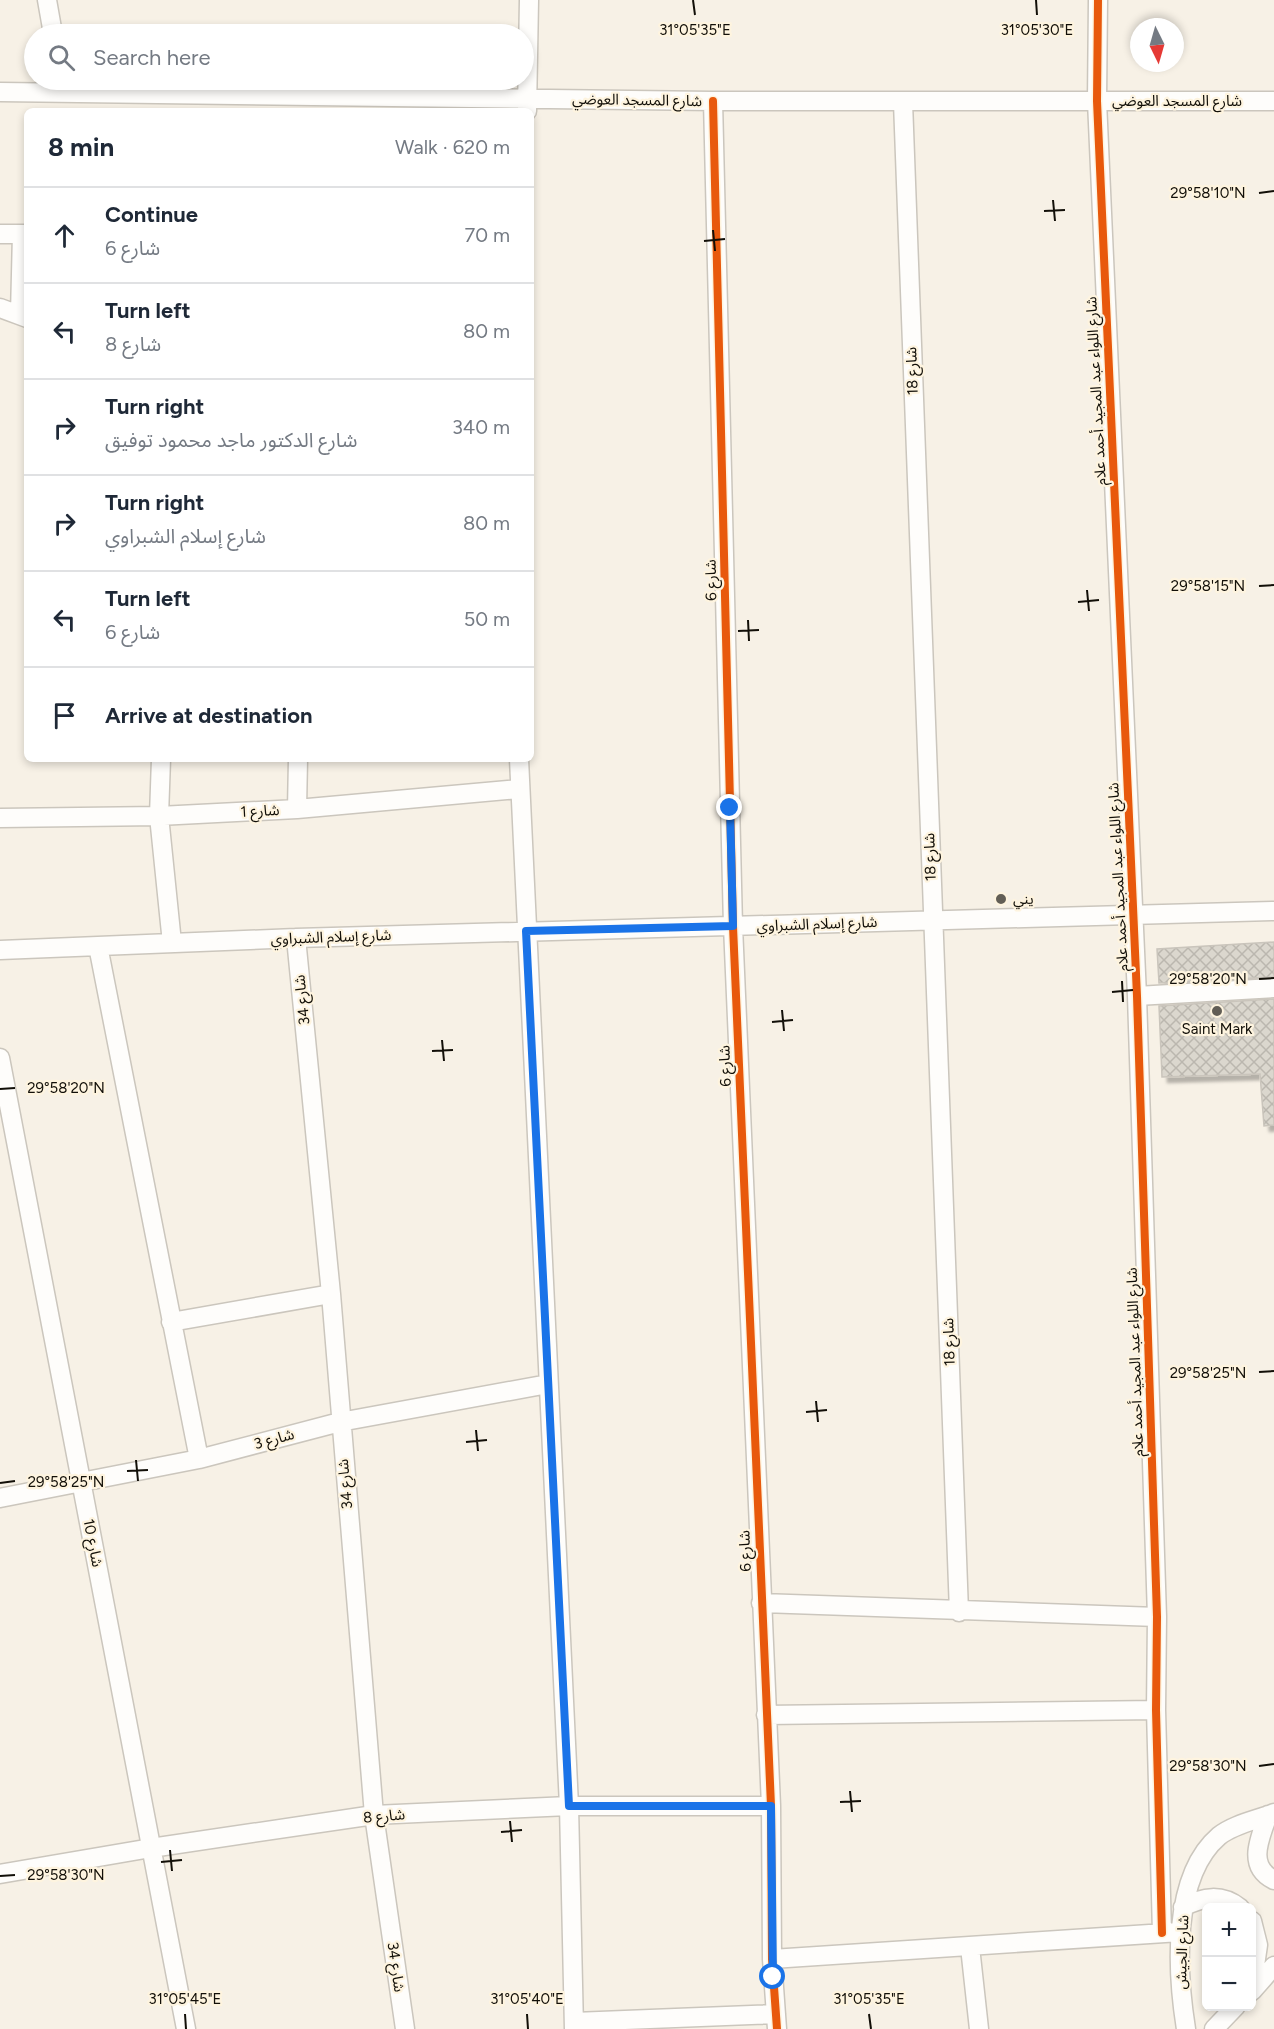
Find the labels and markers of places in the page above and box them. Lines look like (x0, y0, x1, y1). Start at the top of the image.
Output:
place label: يني (1013, 890, 1034, 910)
marker: يني (994, 892, 1008, 906)
marker: Saint Mark (1210, 1004, 1224, 1018)
place label: Saint Mark (1182, 1020, 1253, 1038)

